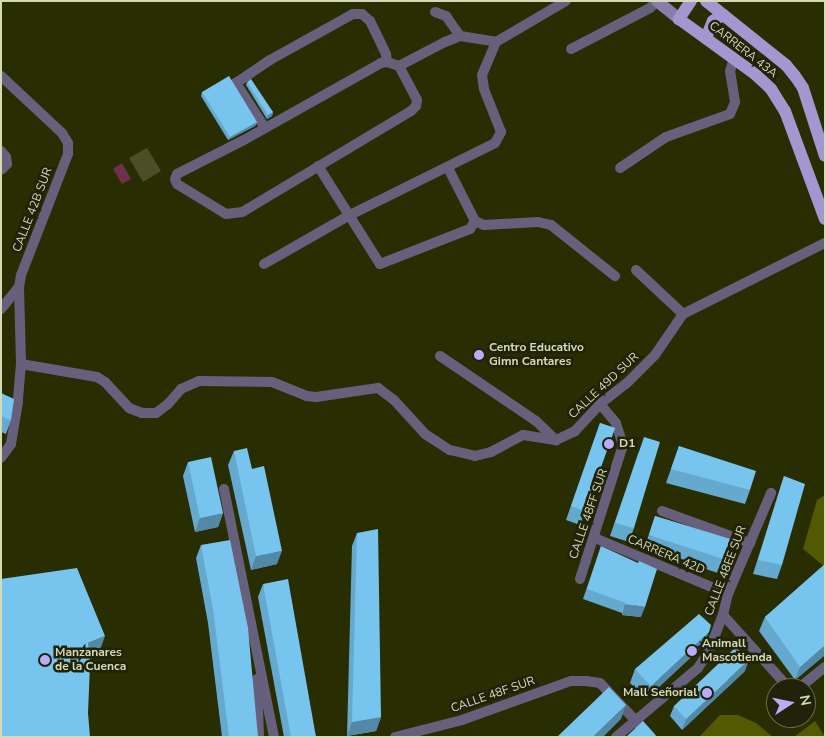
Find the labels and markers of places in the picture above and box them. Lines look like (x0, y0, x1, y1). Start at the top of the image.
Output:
place label: Centro Educativo Gimn Cantares (489, 341, 584, 369)
marker: Centro Educativo Gimn Cantares (473, 349, 485, 361)
place label: D1 (619, 437, 635, 451)
marker: D1 (603, 438, 615, 450)
place label: Animall Mascotienda (702, 637, 772, 665)
marker: Animall Mascotienda (686, 645, 698, 657)
place label: Manzanares de la Cuenca (55, 646, 126, 674)
marker: Manzanares de la Cuenca (39, 654, 51, 666)
place label: Mall Señorial (623, 686, 697, 700)
marker: Mall Señorial (701, 687, 713, 699)

